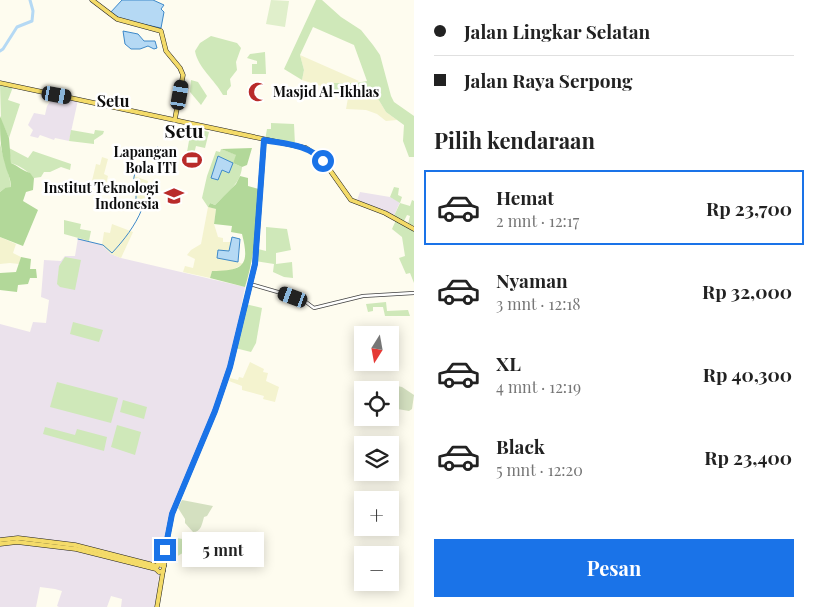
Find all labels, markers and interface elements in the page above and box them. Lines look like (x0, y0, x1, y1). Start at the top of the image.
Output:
text: Jalan Lingkar Selatan (464, 18, 650, 44)
text: Jalan Raya Serpong (464, 67, 632, 93)
car (170, 79, 189, 111)
mosque icon: Masjid Al-Ikhlas (247, 81, 269, 103)
place label: Masjid Al-Ikhlas (273, 82, 379, 101)
car (40, 85, 73, 105)
district label: Setu (97, 90, 130, 111)
district label: Setu (165, 117, 204, 143)
text: Pilih kendaraan (434, 125, 595, 155)
place label: Lapangan Bola ITI (114, 142, 177, 177)
sports icon: Lapangan Bola ITI (181, 149, 203, 171)
route start (312, 150, 334, 172)
place label: Institut Teknologi Indonesia (43, 178, 160, 213)
text: Hemat (496, 184, 554, 210)
school or university icon: Institut Teknologi Indonesia (163, 185, 185, 207)
icon: car (436, 185, 481, 230)
text: Rp 23,700 (706, 195, 792, 221)
text: 2 mnt · 12:17 (496, 210, 579, 231)
text: Nyaman (496, 267, 568, 293)
icon: car (436, 268, 481, 313)
text: Rp 32,000 (702, 278, 792, 304)
car (276, 285, 309, 309)
text: 3 mnt · 12:18 (496, 293, 581, 314)
north arrow (354, 326, 399, 371)
map controls (354, 326, 399, 591)
text: XL (496, 350, 521, 376)
icon: car (436, 351, 481, 396)
text: Rp 40,300 (703, 361, 792, 387)
text: 4 mnt · 12:19 (496, 376, 581, 397)
button: locate (354, 381, 399, 426)
text: Black (496, 433, 545, 459)
icon: car (436, 434, 481, 479)
button: layers (354, 436, 399, 481)
text: Rp 23,400 (704, 444, 792, 470)
text: 5 mnt · 12:20 (496, 459, 583, 480)
button: + (354, 491, 399, 536)
callout: 5 mnt (182, 532, 265, 568)
route end (154, 539, 176, 561)
text: 5 mnt (203, 539, 243, 560)
button: Pesan (434, 539, 794, 597)
button: − (354, 546, 399, 591)

